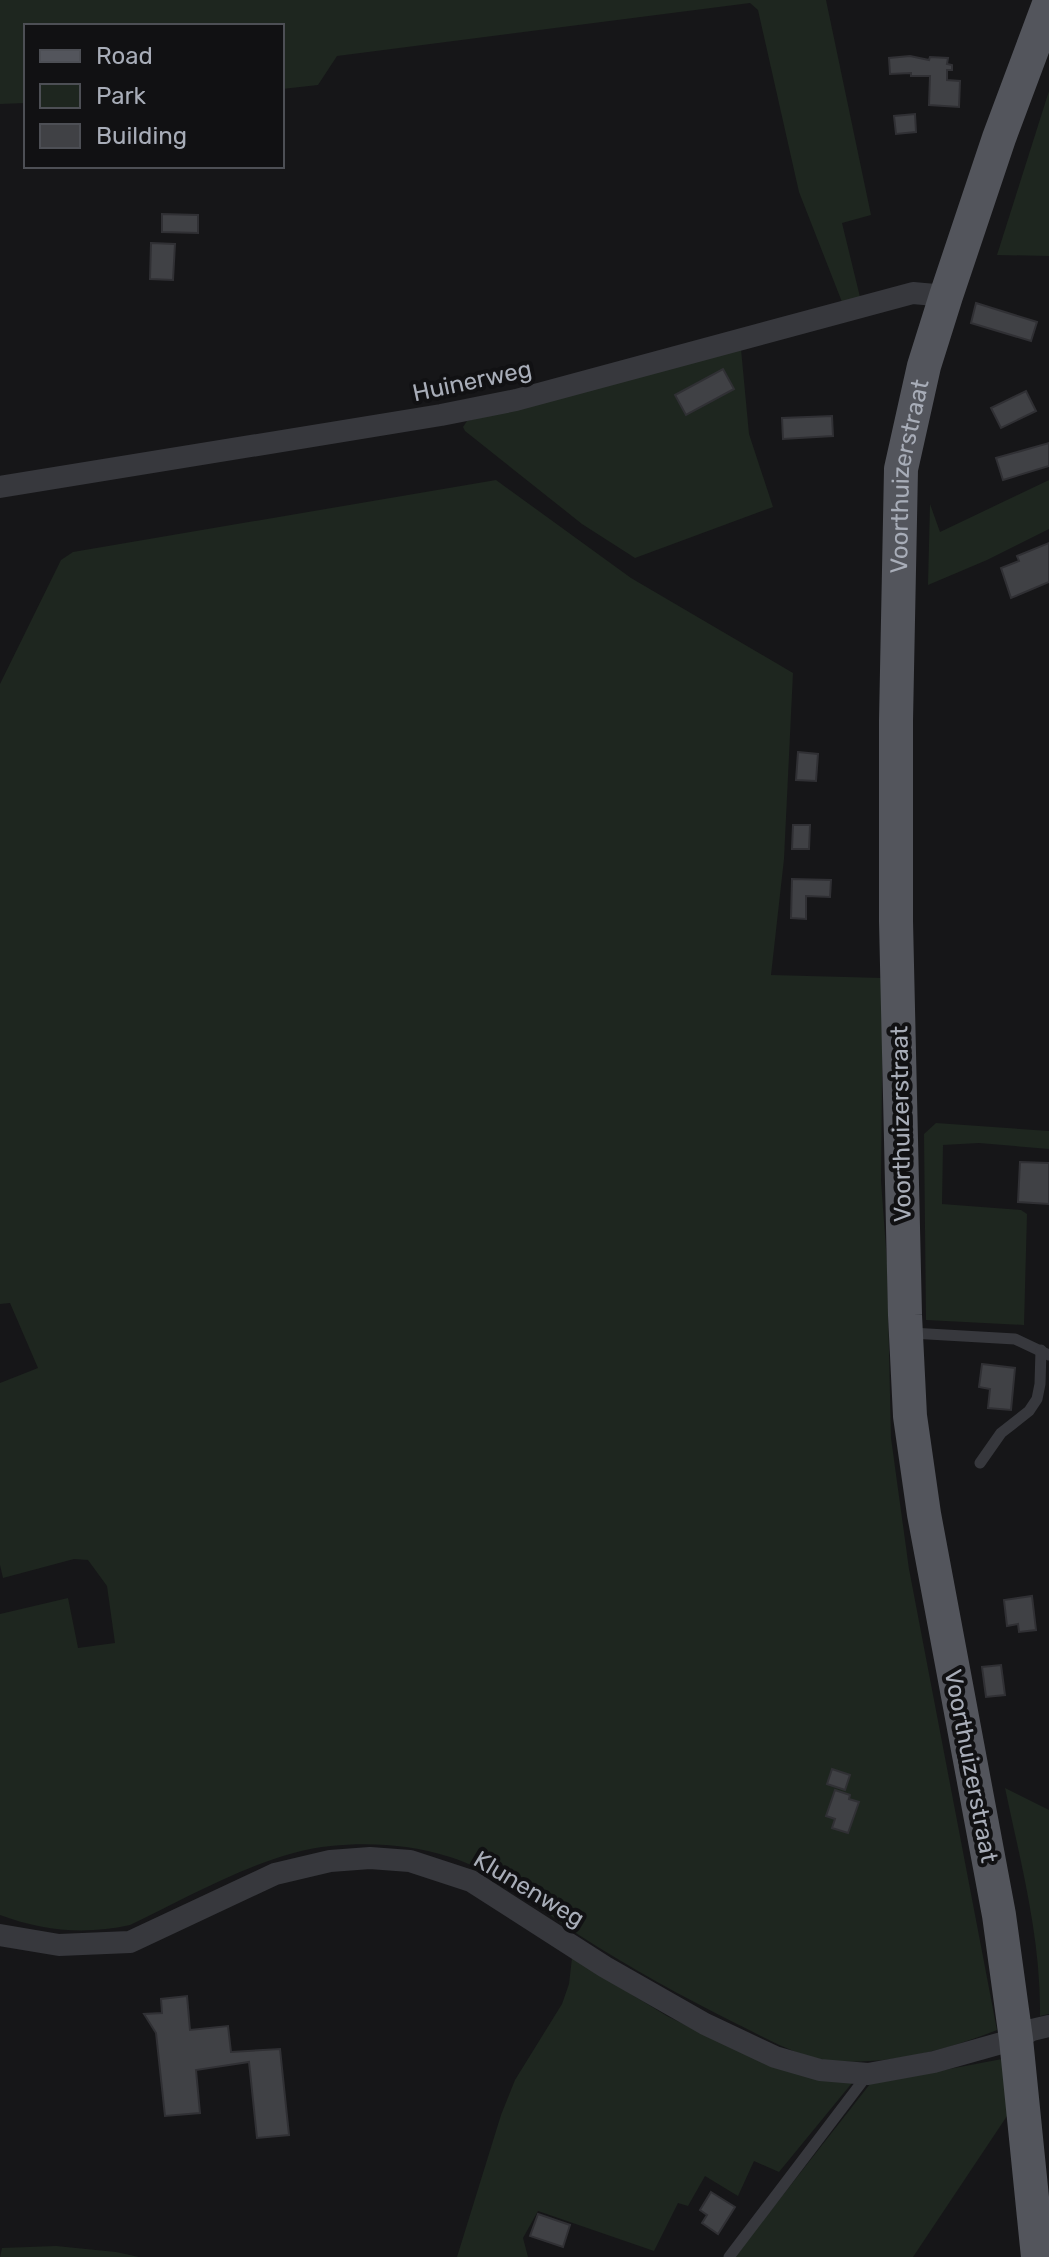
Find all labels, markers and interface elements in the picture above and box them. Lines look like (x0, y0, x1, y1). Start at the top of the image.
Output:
legend (24, 24, 284, 168)
text: Road (96, 42, 153, 70)
text: Park (96, 82, 147, 110)
text: Building (96, 122, 187, 150)
street label: Huinerweg (410, 355, 534, 407)
street label: Voorthuizerstraat (885, 376, 935, 574)
street label: Voorthuizerstraat (885, 1026, 917, 1222)
street label: Voorthuizerstraat (939, 1667, 1003, 1865)
street label: Klunenweg (469, 1845, 589, 1933)

